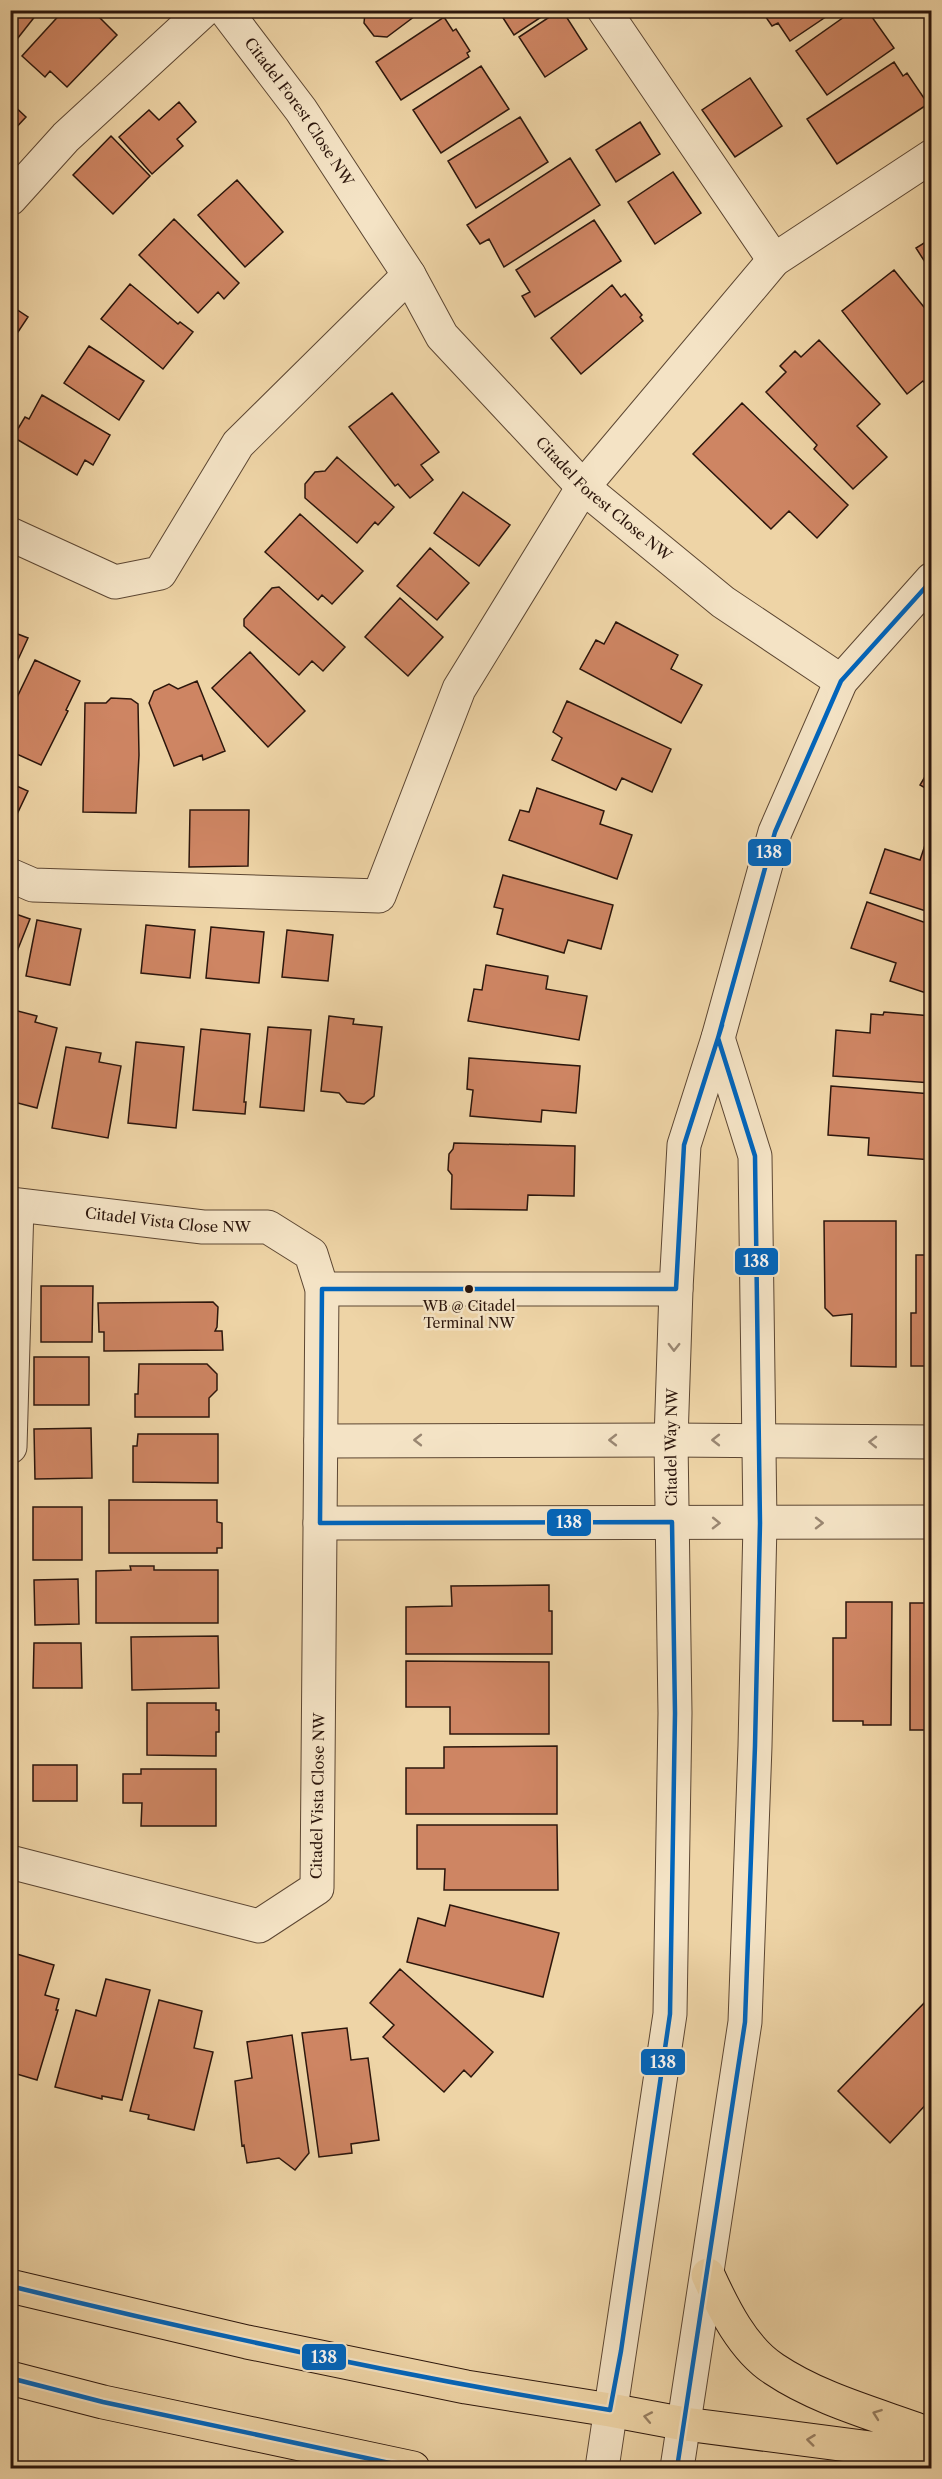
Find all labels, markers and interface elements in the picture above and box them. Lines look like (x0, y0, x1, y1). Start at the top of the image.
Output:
street label: Citadel Forest Close NW (241, 34, 358, 190)
street label: Citadel Forest Close NW (532, 432, 676, 565)
line badge: 138 (747, 838, 792, 867)
text: 138 (756, 842, 782, 862)
street label: Citadel Vista Close NW (84, 1203, 252, 1236)
line badge: 138 (734, 1247, 779, 1276)
text: 138 (743, 1251, 769, 1271)
marker: WB @ Citadel Terminal NW (463, 1283, 475, 1295)
place label: WB @ Citadel Terminal NW (422, 1297, 515, 1332)
one-way arrow (668, 1343, 681, 1352)
street label: Citadel Way NW (661, 1387, 682, 1506)
one-way arrow (413, 1434, 422, 1446)
one-way arrow (608, 1434, 617, 1446)
one-way arrow (711, 1434, 720, 1446)
one-way arrow (869, 1436, 878, 1448)
line badge: 138 (546, 1508, 592, 1537)
text: 138 (556, 1512, 582, 1532)
one-way arrow (712, 1517, 721, 1529)
one-way arrow (814, 1517, 823, 1529)
street label: Citadel Vista Close NW (307, 1712, 328, 1879)
line badge: 138 (640, 2048, 686, 2076)
text: 138 (650, 2052, 676, 2072)
line badge: 138 (301, 2343, 347, 2371)
text: 138 (311, 2347, 337, 2367)
one-way arrow (872, 2409, 883, 2422)
one-way arrow (643, 2411, 653, 2424)
one-way arrow (806, 2435, 816, 2447)

